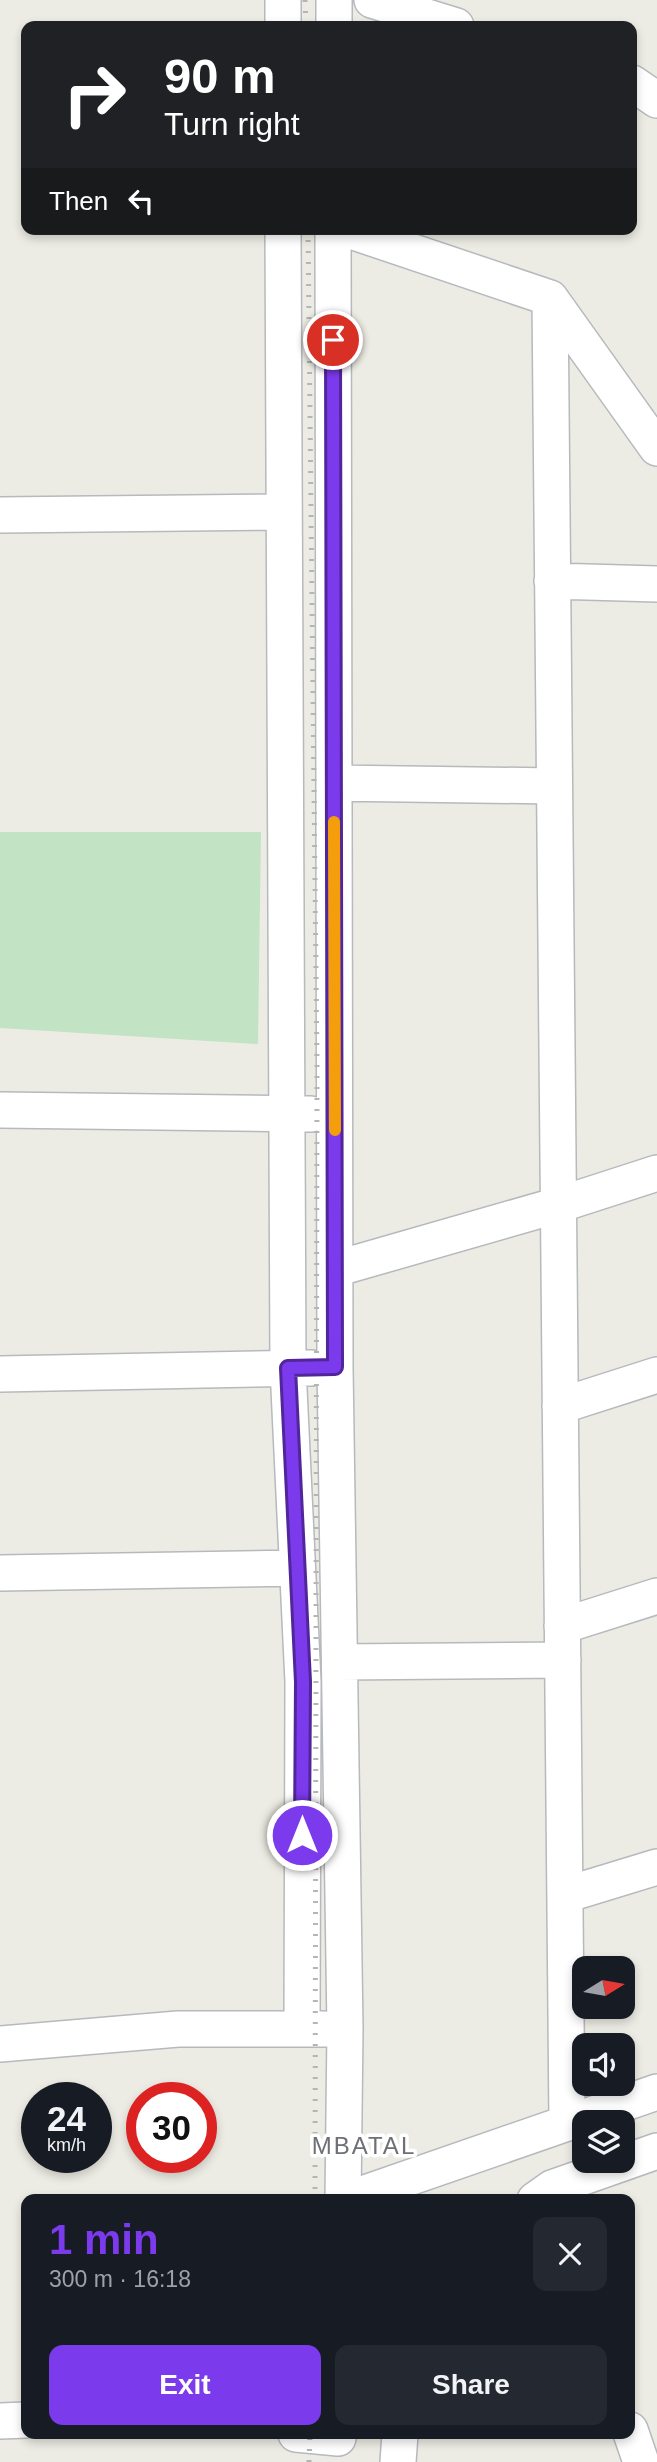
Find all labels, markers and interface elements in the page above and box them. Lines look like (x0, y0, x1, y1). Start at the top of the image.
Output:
icon: right (49, 49, 140, 140)
text: 90 m (164, 49, 276, 103)
text: Turn right (164, 106, 300, 142)
icon: left (122, 182, 160, 220)
text: Then (49, 186, 108, 216)
pin (303, 310, 363, 370)
icon: arrive (314, 321, 352, 359)
position arrow (265, 1798, 339, 1872)
north arrow (572, 1956, 635, 2020)
map controls (572, 1956, 635, 2173)
button: sound (572, 2033, 635, 2096)
speed limit sign: 30 (126, 2082, 217, 2173)
text: 24 (47, 2099, 86, 2138)
button: layers (572, 2110, 635, 2173)
district label: MBATAL (312, 2132, 416, 2159)
text: km/h (47, 2135, 86, 2155)
text: 1 min (49, 2216, 159, 2263)
button: close (533, 2217, 607, 2291)
text: 300 m · 16:18 (49, 2266, 191, 2292)
button: Exit (49, 2345, 321, 2425)
button: Share (335, 2345, 607, 2425)

